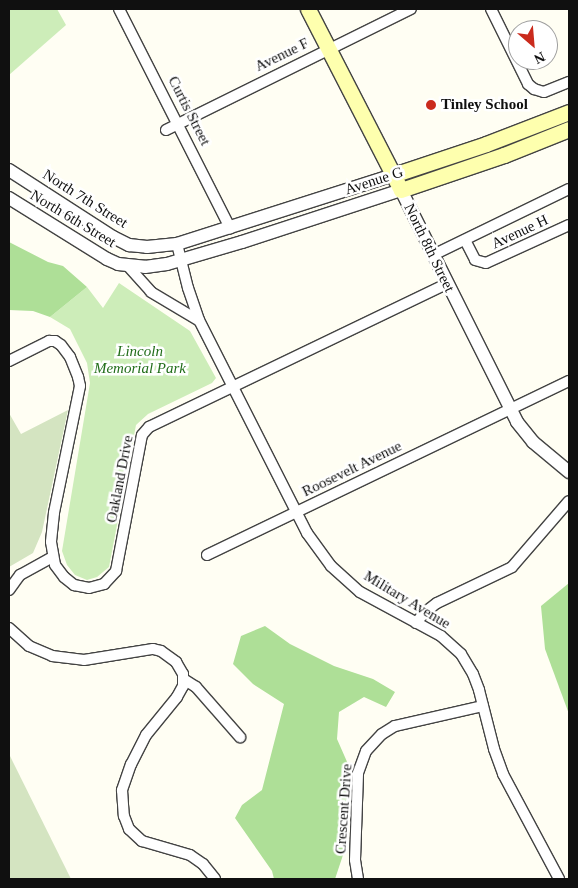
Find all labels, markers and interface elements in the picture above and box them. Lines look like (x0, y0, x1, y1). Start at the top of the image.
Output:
north arrow (508, 20, 558, 70)
street label: Avenue F (252, 34, 312, 76)
text: N (532, 49, 547, 67)
street label: Curtis Street (164, 73, 214, 149)
place label: Tinley School (441, 96, 528, 114)
marker: Tinley School (425, 99, 437, 111)
street label: Avenue G (343, 163, 405, 199)
street label: North 7th Street (39, 166, 131, 232)
street label: North 6th Street (27, 186, 119, 252)
street label: North 8th Street (400, 201, 458, 295)
street label: Avenue H (489, 211, 551, 253)
park label: Lincoln Memorial Park (94, 342, 186, 377)
street label: Oakland Drive (103, 434, 137, 524)
street label: Roosevelt Avenue (299, 437, 405, 501)
street label: Military Avenue (360, 567, 454, 633)
street label: Crescent Drive (332, 763, 356, 855)

